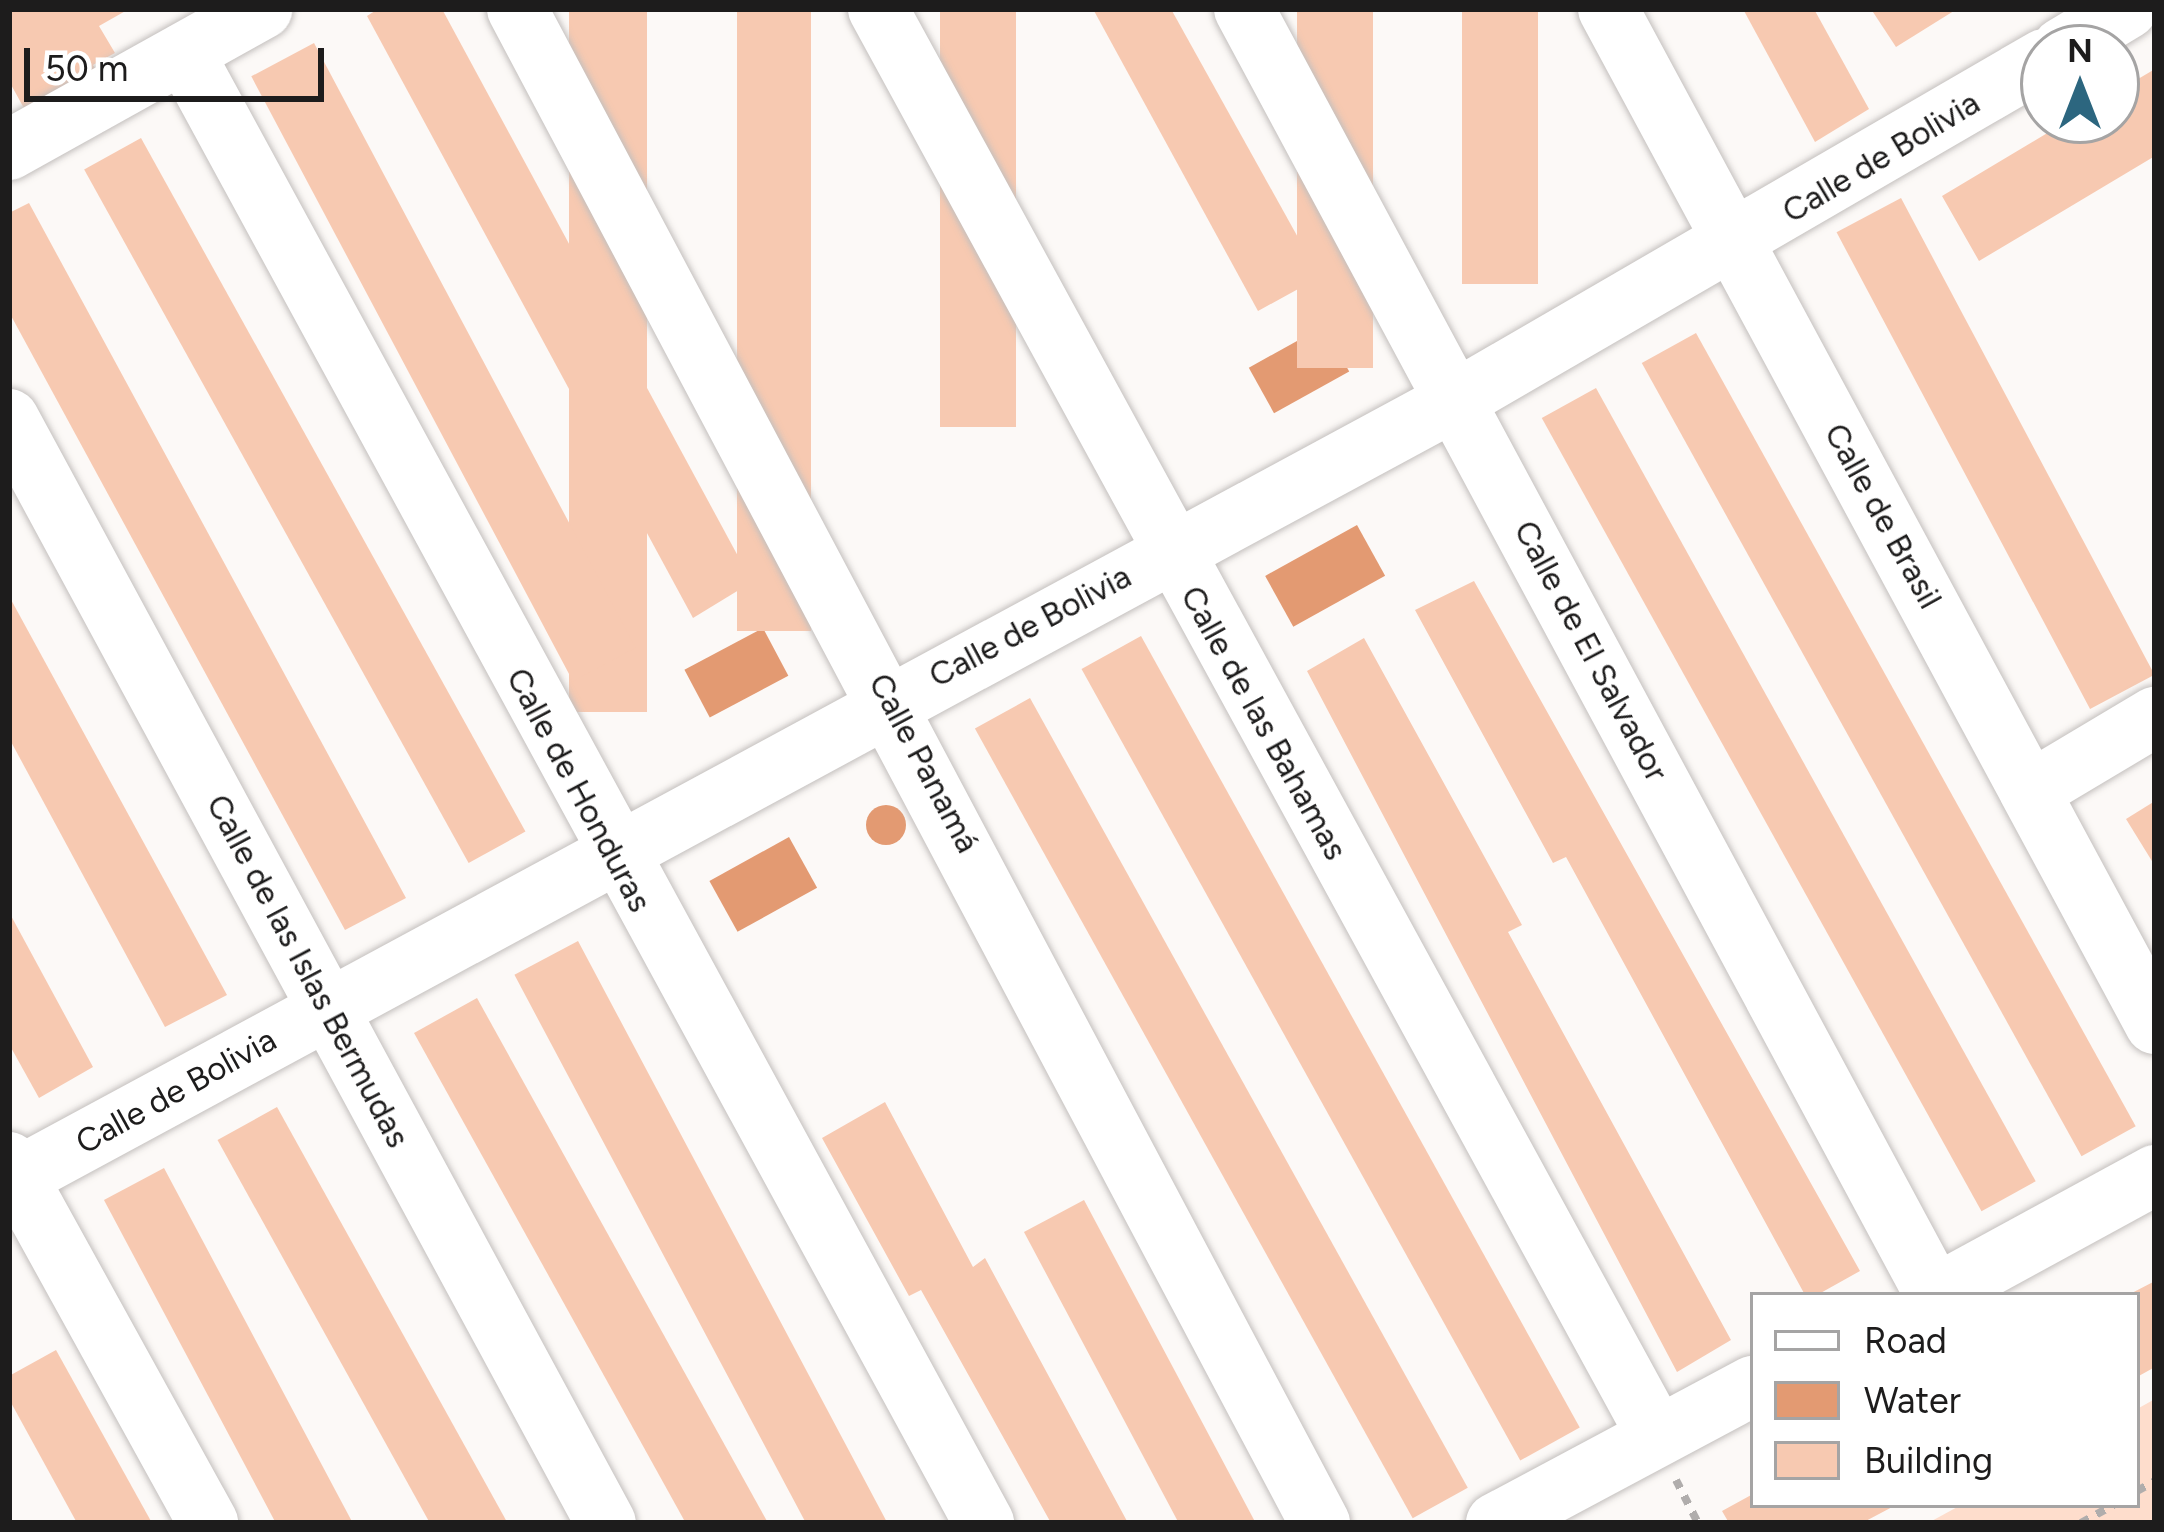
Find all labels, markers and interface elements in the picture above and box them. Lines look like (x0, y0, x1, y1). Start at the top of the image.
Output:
scale bar (30, 24, 330, 98)
north arrow (2020, 24, 2140, 144)
text: N (2067, 31, 2093, 70)
text: 50 m (45, 47, 128, 90)
street label: Calle de Bolivia (1775, 83, 1987, 231)
street label: Calle de Brasil (1816, 417, 1950, 615)
street label: Calle de El Salvador (1506, 514, 1676, 788)
street label: Calle de Bolivia (922, 556, 1138, 696)
street label: Calle de las Bahamas (1172, 579, 1356, 867)
street label: Calle de Honduras (498, 661, 660, 919)
street label: Calle Panamá (860, 667, 988, 859)
street label: Calle de las Islas Bermudas (198, 788, 418, 1154)
street label: Calle de Bolivia (69, 1020, 283, 1162)
legend (1750, 1292, 2140, 1508)
text: Road (1864, 1319, 1947, 1362)
text: Water (1864, 1379, 1961, 1422)
text: Building (1864, 1439, 1993, 1482)

